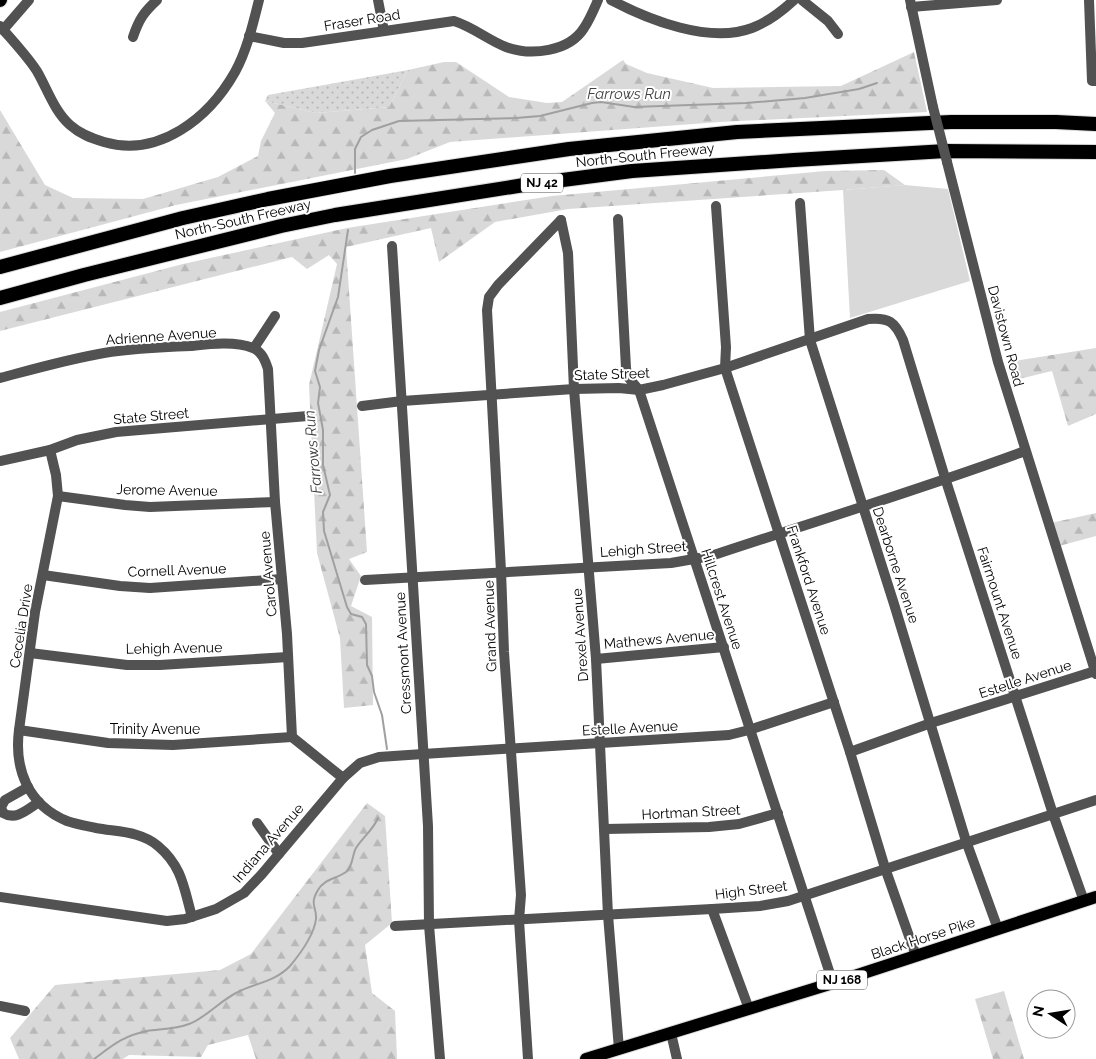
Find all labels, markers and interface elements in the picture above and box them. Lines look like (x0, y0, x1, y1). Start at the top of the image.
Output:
street label: Fraser Road (323, 6, 401, 34)
water label: Farrows Run (587, 85, 671, 103)
street label: North-South Freeway (575, 140, 715, 170)
road number: NJ 42 (521, 174, 563, 192)
street label: North-South Freeway (173, 195, 313, 242)
street label: Davistown Road (985, 284, 1027, 388)
street label: Adrienne Avenue (105, 324, 217, 348)
street label: State Street (574, 365, 650, 383)
street label: State Street (113, 405, 190, 427)
water label: Farrows Run (300, 410, 326, 494)
street label: Jerome Avenue (116, 481, 218, 499)
street label: Dearborne Avenue (870, 505, 922, 625)
street label: Frankford Avenue (784, 523, 834, 637)
street label: Carol Avenue (256, 531, 280, 617)
street label: Lehigh Street (599, 538, 687, 560)
street label: Fairmount Avenue (974, 545, 1026, 661)
street label: Hillcrest Avenue (698, 546, 746, 652)
street label: Cornell Avenue (127, 560, 227, 580)
street label: Grand Avenue (480, 580, 500, 672)
street label: Cecelia Drive (6, 583, 36, 669)
street label: Drexel Avenue (569, 588, 591, 682)
street label: Cressmont Avenue (392, 592, 414, 714)
street label: Mathews Avenue (603, 626, 715, 652)
street label: Lehigh Avenue (126, 639, 222, 657)
street label: Estelle Avenue (977, 657, 1073, 701)
street label: Estelle Avenue (582, 717, 678, 739)
street label: Trinity Avenue (110, 721, 200, 737)
street label: Indiana Avenue (229, 800, 307, 886)
street label: Hortman Street (641, 801, 741, 823)
street label: High Street (714, 878, 788, 902)
street label: Black Horse Pike (869, 914, 977, 962)
road number: NJ 168 (817, 970, 867, 990)
north arrow (1026, 989, 1076, 1039)
text: N (1029, 1004, 1047, 1018)

